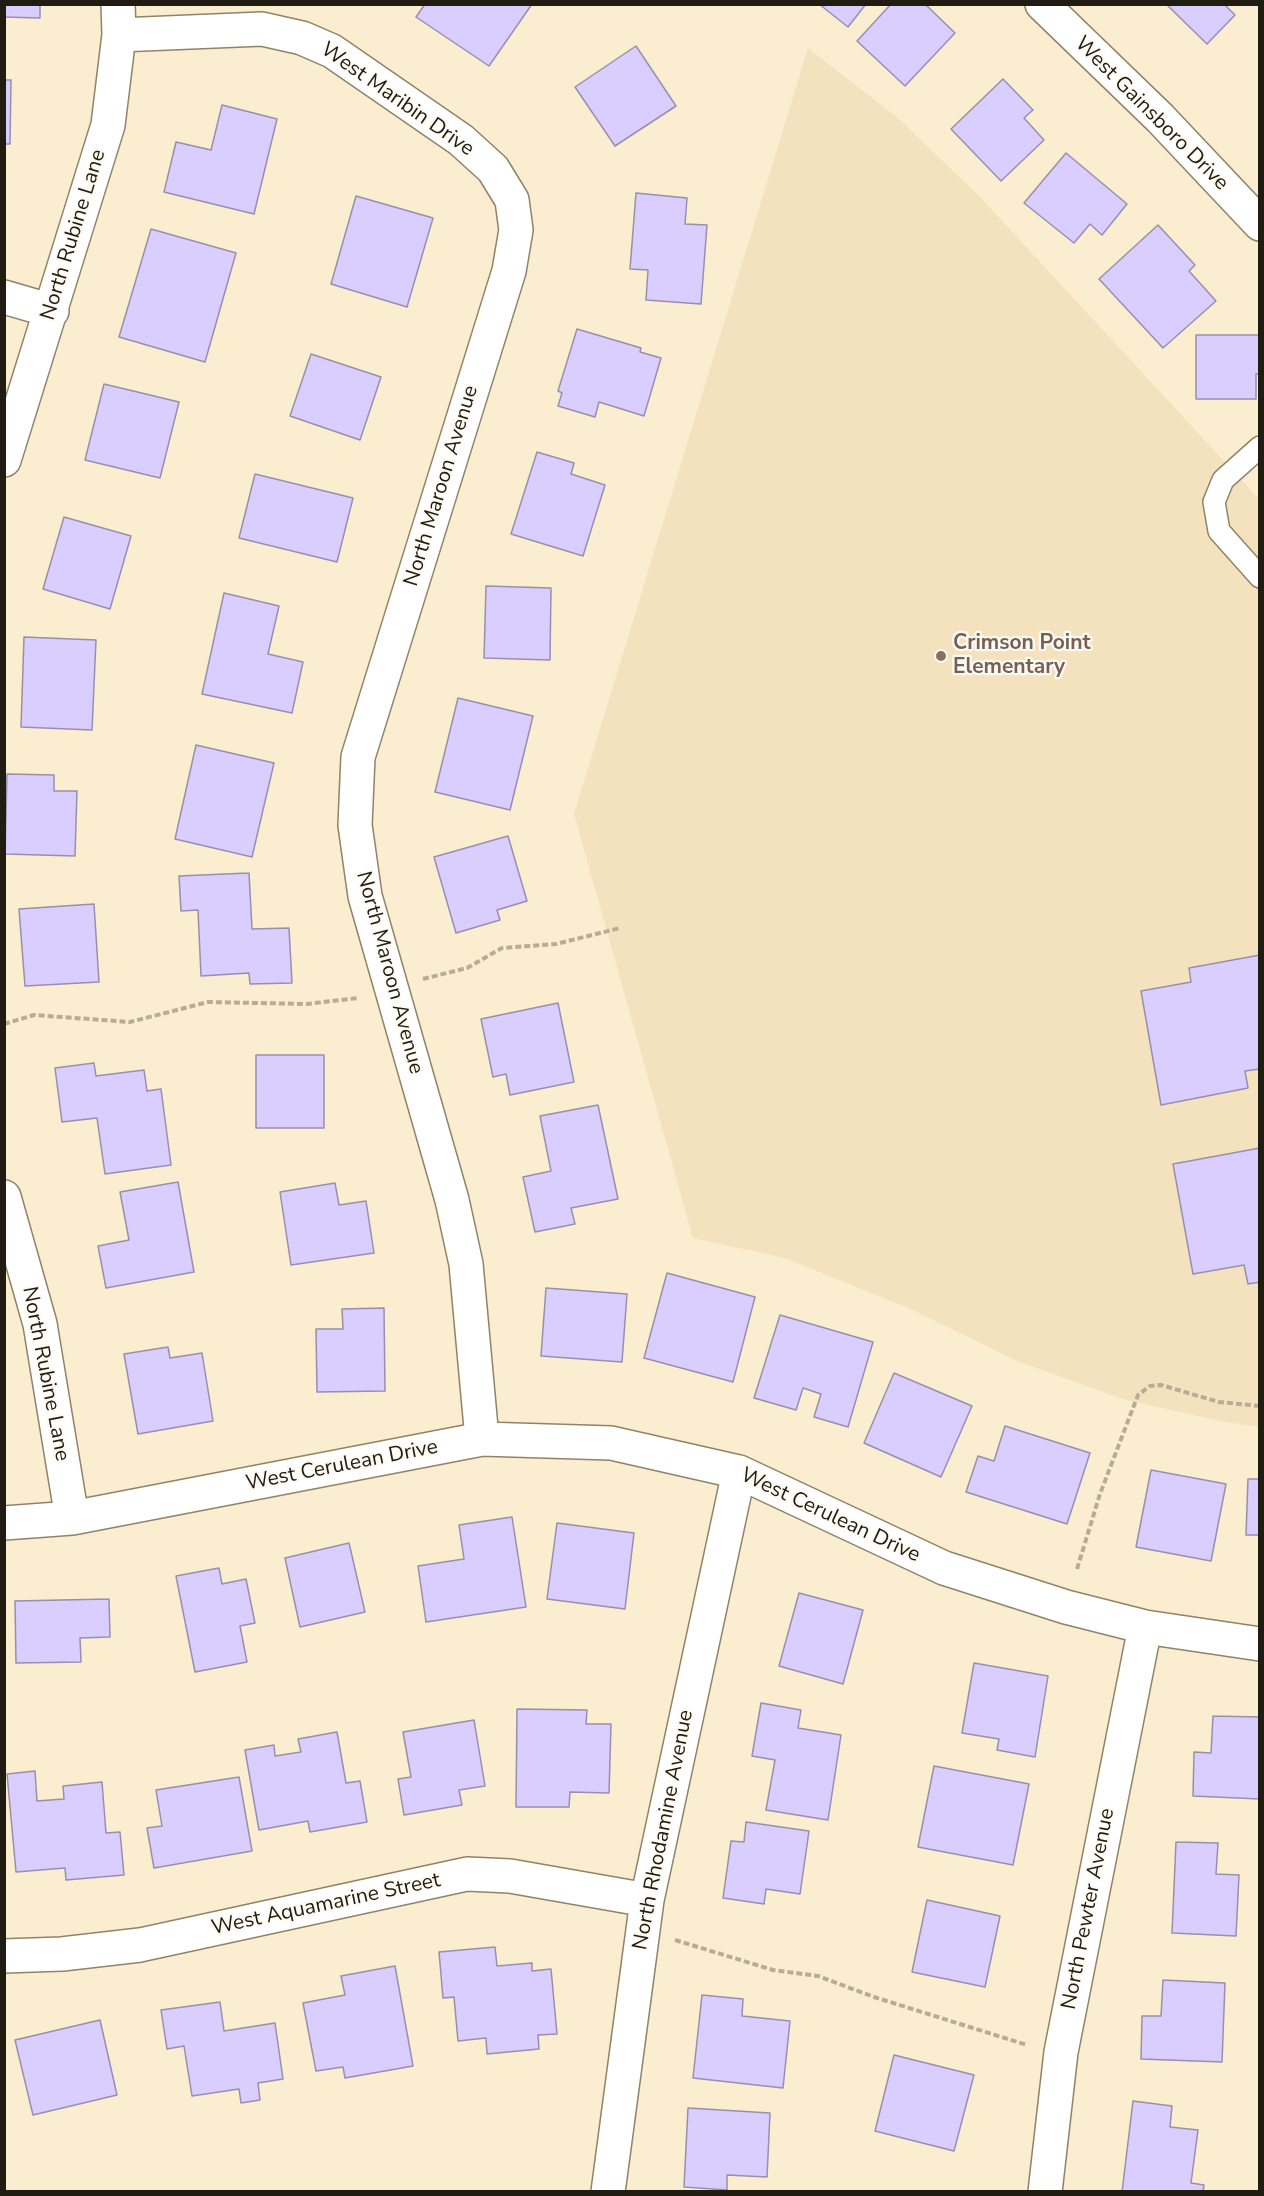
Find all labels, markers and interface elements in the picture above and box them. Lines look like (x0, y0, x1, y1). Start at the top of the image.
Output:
street label: West Gainsboro Drive (1069, 32, 1233, 196)
street label: West Maribin Drive (315, 38, 479, 162)
street label: North Rubine Lane (36, 147, 112, 323)
street label: North Maroon Avenue (399, 383, 485, 589)
place label: Crimson Point Elementary (953, 631, 1091, 681)
marker: Crimson Point Elementary (934, 649, 948, 663)
street label: North Maroon Avenue (350, 869, 428, 1077)
street label: North Rubine Lane (16, 1285, 74, 1463)
street label: West Cerulean Drive (244, 1435, 440, 1497)
street label: West Cerulean Drive (736, 1463, 924, 1569)
street label: North Rhodamine Avenue (628, 1708, 700, 1952)
street label: North Pewter Avenue (1057, 1806, 1121, 2012)
street label: West Aquamarine Street (209, 1868, 443, 1942)

